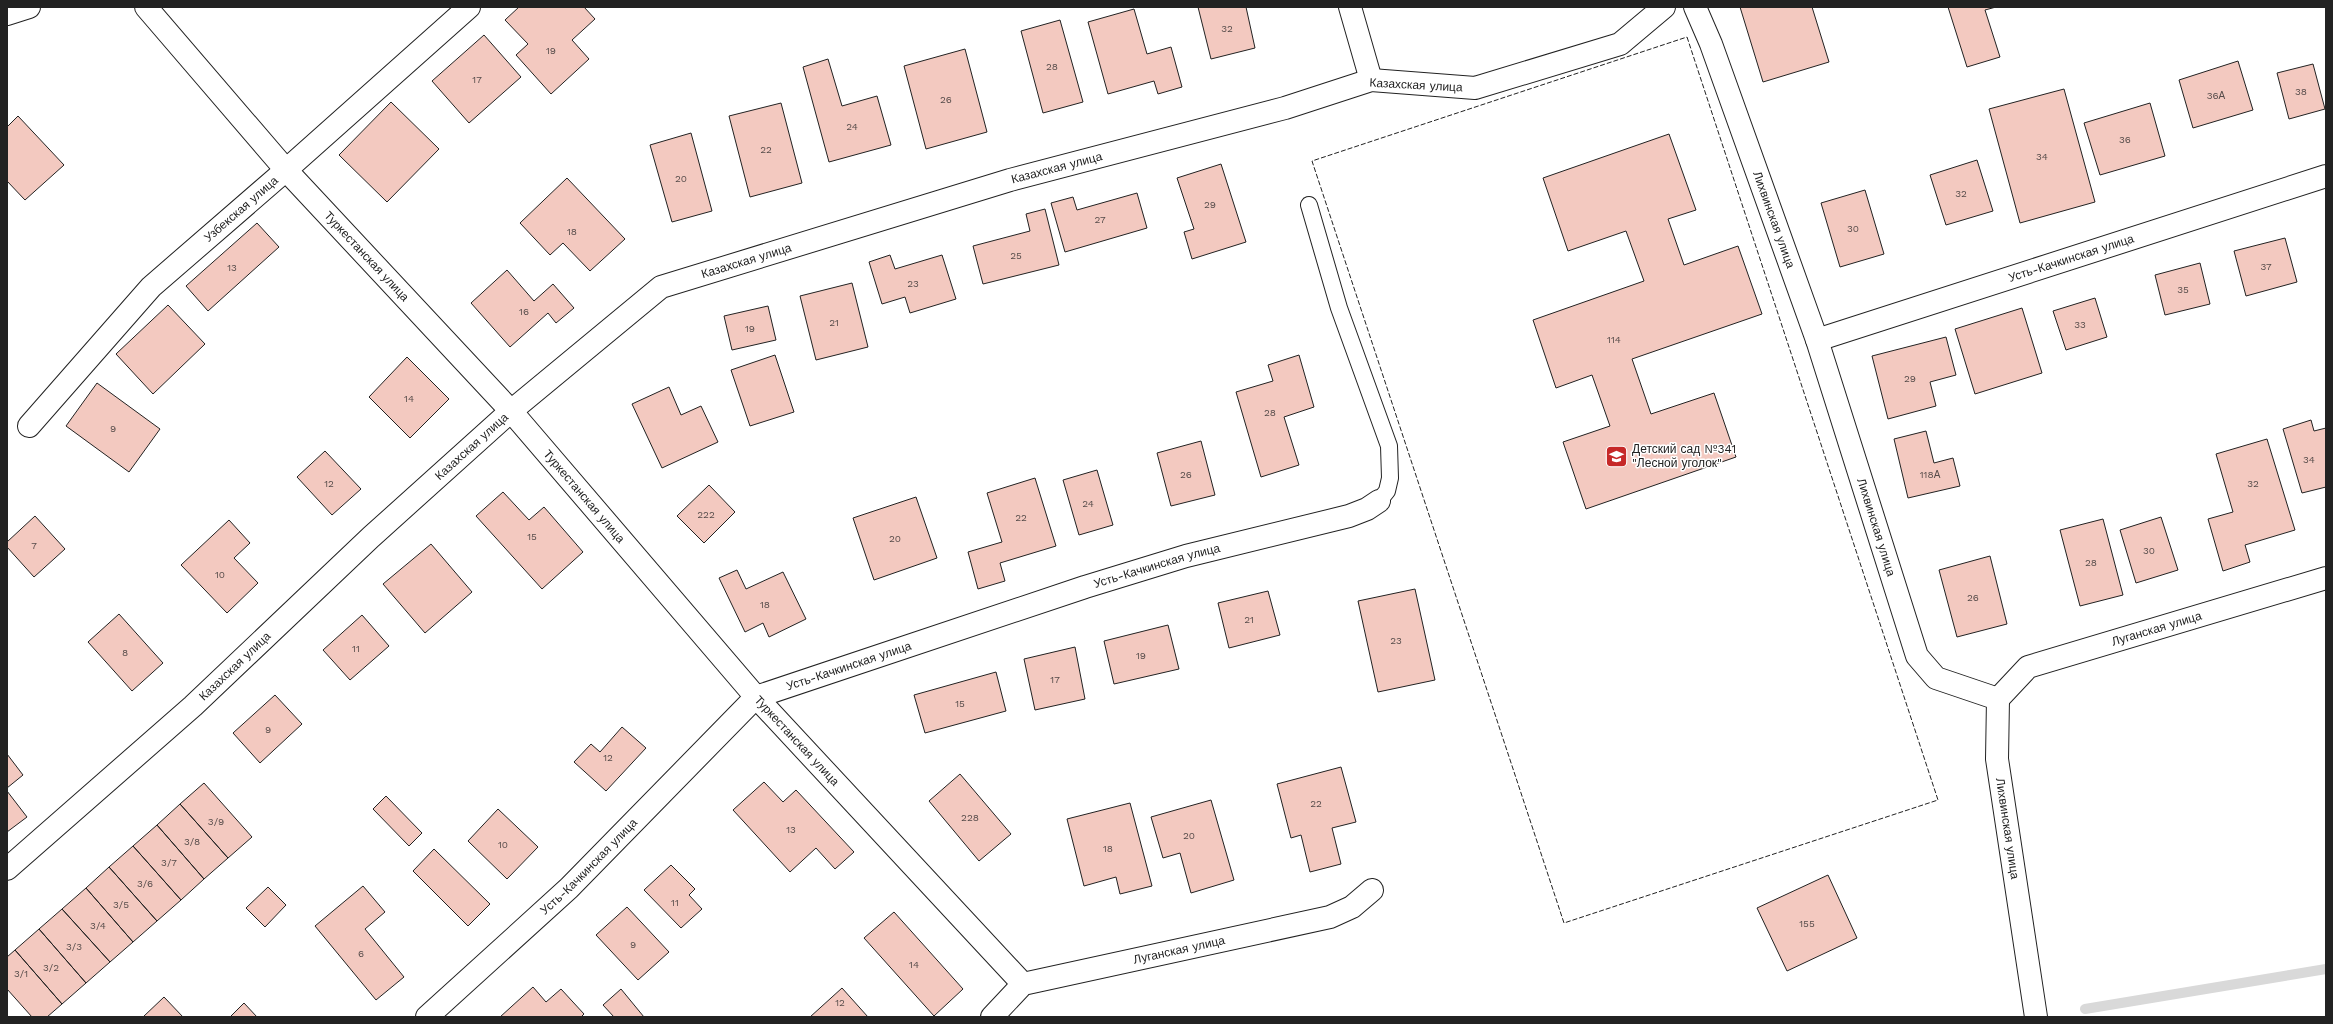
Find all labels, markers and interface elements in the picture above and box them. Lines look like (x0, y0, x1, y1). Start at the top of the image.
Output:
house number: 32 (1221, 23, 1233, 34)
house number: 19 (546, 45, 556, 56)
house number: 28 (1046, 61, 1058, 72)
house number: 17 (472, 74, 482, 85)
street label: Казахская улица (1369, 76, 1463, 94)
house number: 38 (2295, 86, 2307, 97)
house number: 36А (2207, 90, 2226, 101)
house number: 26 (940, 94, 952, 105)
house number: 24 (846, 121, 858, 132)
house number: 36 (2119, 134, 2131, 145)
house number: 22 (760, 144, 772, 155)
street label: Казахская улица (1010, 149, 1104, 186)
house number: 34 (2036, 151, 2048, 162)
street label: Лихвинская улица (1750, 169, 1798, 270)
street label: Узбекская улица (201, 173, 281, 245)
house number: 20 (675, 173, 687, 184)
house number: 32 (1955, 188, 1967, 199)
house number: 29 (1204, 199, 1216, 210)
street label: Туркестанская улица (321, 209, 412, 304)
house number: 27 (1094, 214, 1106, 225)
house number: 30 (1847, 223, 1859, 234)
house number: 18 (567, 226, 577, 237)
street label: Усть-Качкинская улица (2007, 231, 2136, 285)
street label: Казахская улица (700, 240, 793, 281)
house number: 25 (1010, 250, 1022, 261)
house number: 37 (2260, 261, 2272, 272)
house number: 13 (227, 262, 237, 273)
house number: 23 (907, 278, 919, 289)
house number: 35 (2177, 284, 2189, 295)
house number: 16 (519, 306, 529, 317)
house number: 21 (829, 317, 839, 328)
house number: 33 (2074, 319, 2086, 330)
house number: 19 (745, 323, 755, 334)
house number: 114 (1607, 334, 1621, 345)
house number: 29 (1904, 373, 1916, 384)
house number: 14 (404, 393, 414, 404)
house number: 28 (1264, 407, 1276, 418)
street label: Казахская улица (432, 410, 511, 483)
house number: 9 (110, 423, 116, 434)
place label: Детский сад №341 "Лесной уголок" (1632, 442, 1736, 470)
school or university icon: Детский сад №341 "Лесной уголок" (1604, 443, 1630, 469)
street label: Туркестанская улица (540, 447, 628, 546)
house number: 34 (2303, 454, 2315, 465)
house number: 26 (1180, 469, 1192, 480)
house number: 118А (1920, 469, 1941, 480)
street label: Лихвинская улица (1854, 476, 1898, 578)
house number: 12 (324, 478, 334, 489)
house number: 32 (2247, 478, 2259, 489)
house number: 24 (1082, 498, 1094, 509)
house number: 222 (697, 509, 715, 520)
house number: 22 (1015, 512, 1027, 523)
house number: 15 (527, 531, 537, 542)
house number: 20 (889, 533, 901, 544)
house number: 7 (31, 540, 37, 551)
street label: Усть-Качкинская улица (1092, 541, 1222, 591)
house number: 30 (2143, 545, 2155, 556)
house number: 28 (2085, 557, 2097, 568)
house number: 10 (215, 569, 225, 580)
house number: 26 (1967, 592, 1979, 603)
house number: 18 (760, 599, 770, 610)
street label: Луганская улица (2110, 608, 2204, 649)
house number: 21 (1244, 614, 1254, 625)
street label: Казахская улица (196, 629, 274, 704)
house number: 23 (1390, 635, 1402, 646)
street label: Усть-Качкинская улица (785, 638, 913, 693)
house number: 11 (352, 643, 360, 654)
house number: 8 (122, 647, 128, 658)
house number: 19 (1136, 650, 1146, 661)
house number: 17 (1050, 674, 1060, 685)
street label: Туркестанская улица (752, 693, 842, 789)
house number: 15 (955, 698, 965, 709)
house number: 9 (265, 724, 271, 735)
house number: 12 (603, 752, 613, 763)
street label: Лихвинская улица (1993, 777, 2022, 880)
house number: 22 (1310, 798, 1322, 809)
house number: 228 (961, 812, 979, 823)
street label: Усть-Качкинская улица (537, 815, 640, 918)
house number: 3/9 (208, 816, 224, 827)
house number: 13 (786, 824, 796, 835)
house number: 20 (1183, 830, 1195, 841)
house number: 3/8 (184, 836, 200, 847)
house number: 10 (498, 839, 508, 850)
house number: 18 (1103, 843, 1113, 854)
house number: 3/7 (161, 857, 177, 868)
house number: 3/6 (137, 878, 153, 889)
house number: 11 (671, 897, 679, 908)
house number: 3/5 (113, 899, 129, 910)
house number: 155 (1799, 918, 1815, 929)
house number: 3/4 (90, 920, 106, 931)
street label: Луганская улица (1132, 933, 1226, 967)
house number: 9 (630, 939, 636, 950)
house number: 3/3 (66, 941, 82, 952)
house number: 6 (358, 948, 364, 959)
house number: 14 (909, 959, 919, 970)
house number: 3/2 (43, 962, 59, 973)
house number: 3/1 (14, 968, 28, 979)
house number: 12 (835, 997, 845, 1008)

